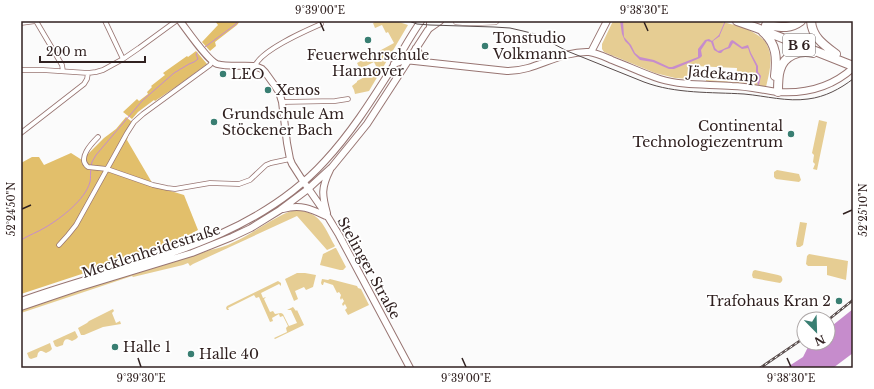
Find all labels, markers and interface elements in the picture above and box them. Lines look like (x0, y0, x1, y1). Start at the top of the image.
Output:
text: 9°39'00"E (295, 4, 345, 17)
text: 9°38'30"E (620, 4, 668, 17)
place label: Tonstudio Volkmann (492, 29, 568, 63)
road number: B 6 (783, 34, 815, 56)
marker: Feuerwehrschule Hannover (363, 35, 373, 45)
scale bar (40, 38, 145, 64)
marker: Tonstudio Volkmann (480, 41, 490, 51)
text: 200 m (46, 44, 87, 59)
place label: Feuerwehrschule Hannover (307, 46, 429, 80)
street label: Jädekamp (685, 62, 759, 86)
place label: LEO (231, 65, 265, 83)
marker: LEO (218, 69, 228, 79)
place label: Xenos (276, 81, 320, 99)
marker: Xenos (263, 85, 273, 95)
place label: Grundschule Am Stöckener Bach (222, 105, 344, 139)
marker: Grundschule Am Stöckener Bach (209, 117, 219, 127)
place label: Continental Technologiezentrum (633, 117, 783, 151)
marker: Continental Technologiezentrum (786, 129, 796, 139)
text: 52°24'50"N (5, 182, 18, 236)
text: 52°25'10"N (857, 183, 870, 237)
street label: Stelinger Straße (333, 214, 405, 322)
street label: Mecklenheidestraße (79, 220, 223, 282)
place label: Trafohaus Kran 2 (707, 292, 831, 310)
marker: Trafohaus Kran 2 (834, 296, 844, 306)
north arrow (796, 311, 836, 351)
text: N (812, 332, 827, 349)
place label: Halle 1 (123, 338, 171, 356)
marker: Halle 1 (110, 342, 120, 352)
place label: Halle 40 (199, 345, 259, 363)
marker: Halle 40 (186, 349, 196, 359)
text: 9°39'30"E (117, 372, 165, 385)
text: 9°39'00"E (441, 372, 491, 385)
text: 9°38'30"E (767, 372, 815, 385)

